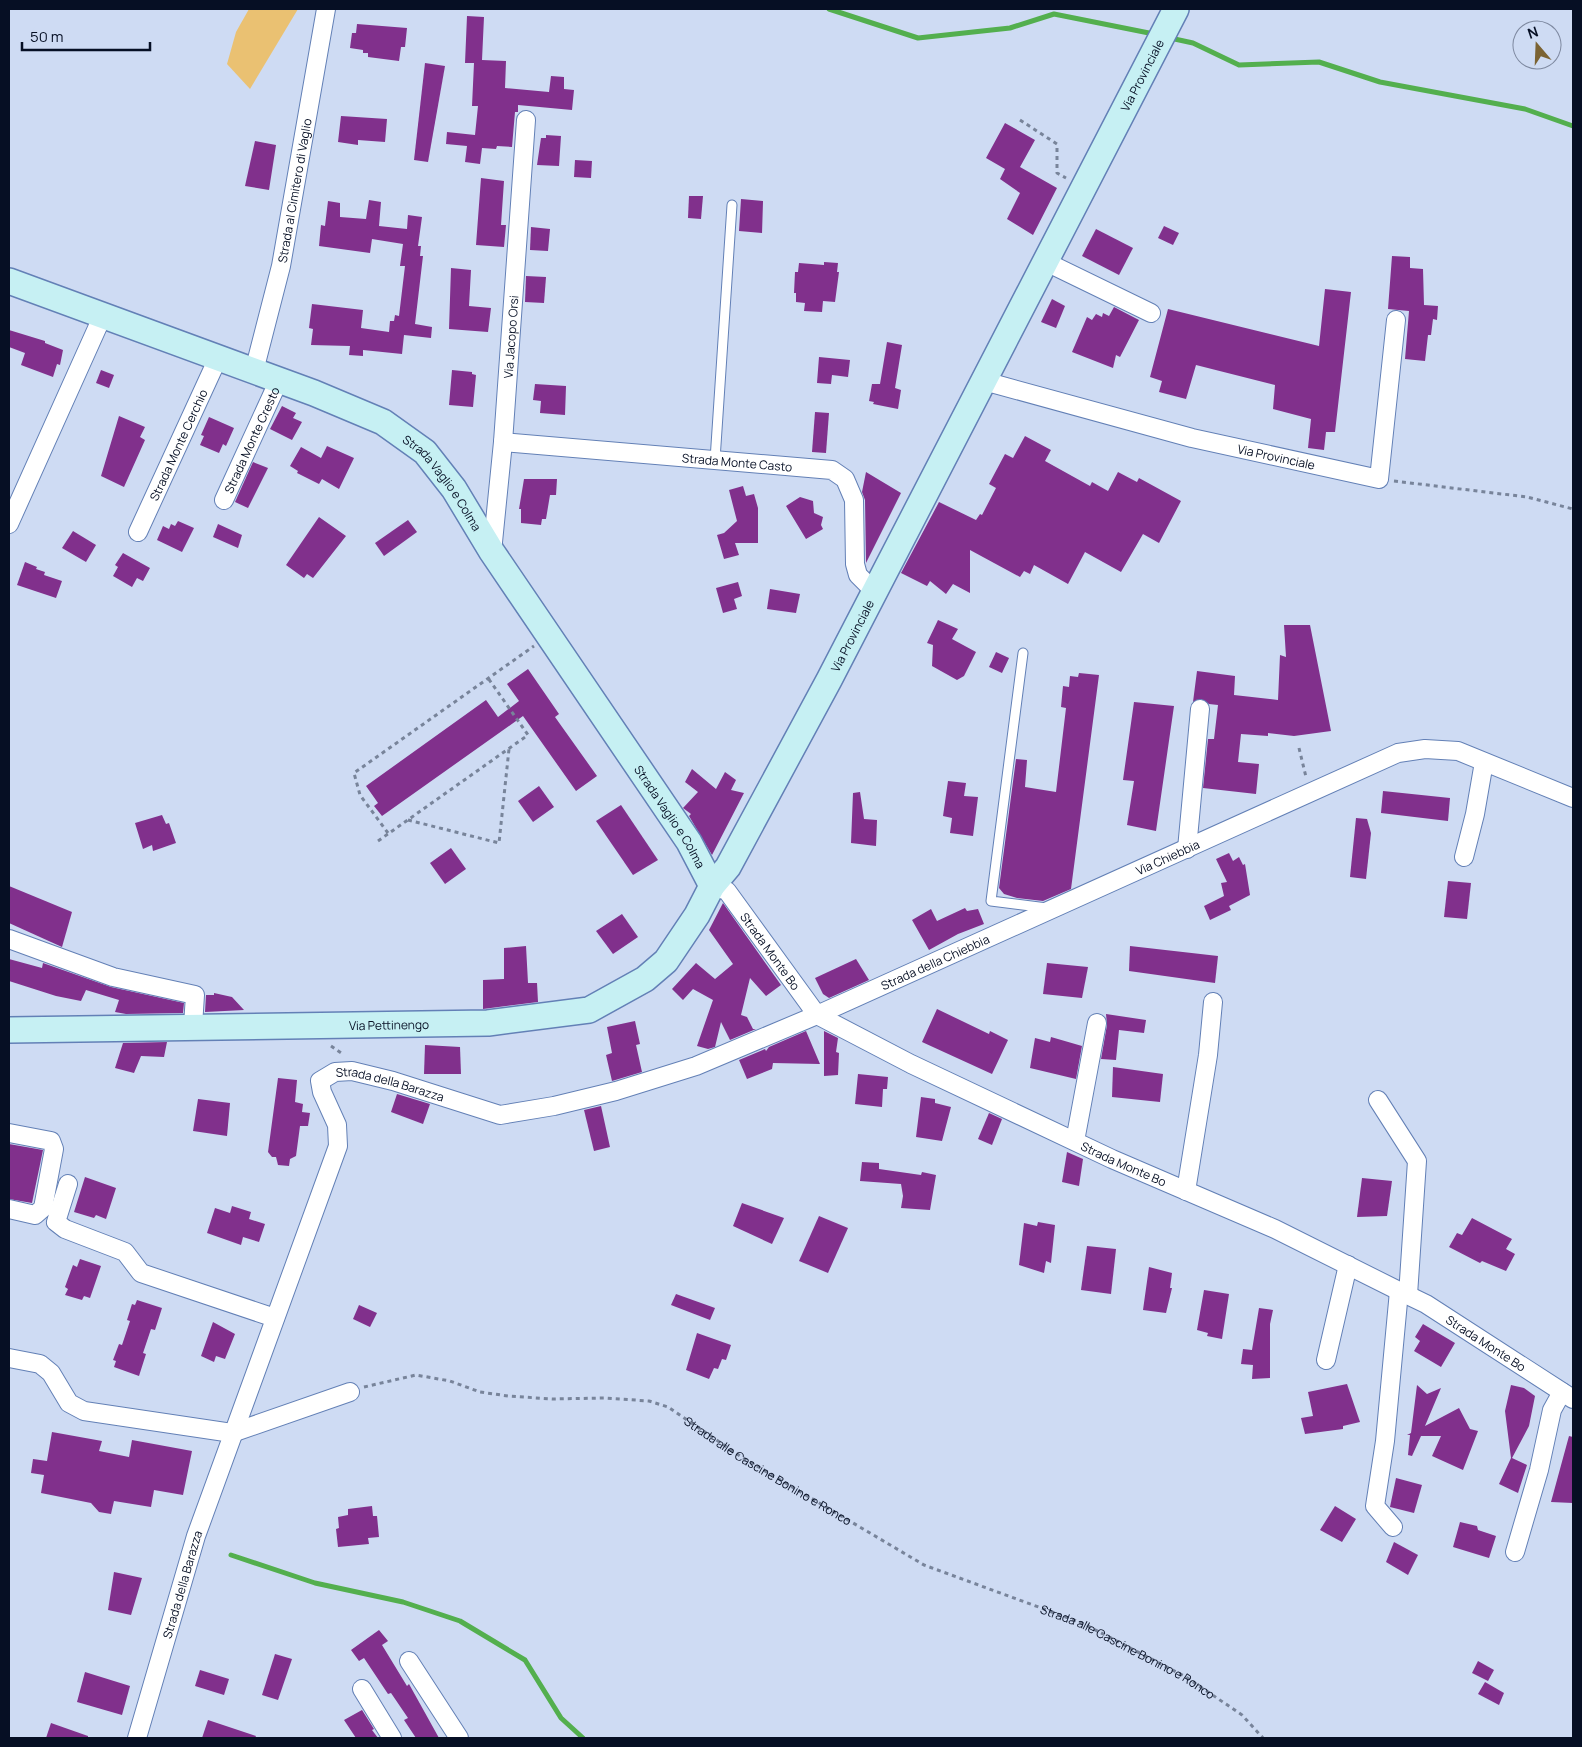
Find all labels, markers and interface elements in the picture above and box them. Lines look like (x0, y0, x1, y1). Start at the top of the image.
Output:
scale bar (22, 20, 150, 52)
north arrow (1512, 20, 1562, 70)
text: N (1525, 22, 1540, 43)
text: 50 m (30, 26, 64, 47)
street label: Via Provinciale (1116, 36, 1167, 114)
street label: Strada al Cimitero di Vaglio (273, 117, 315, 264)
street label: Via Jacopo Orsi (499, 295, 522, 379)
street label: Strada Monte Cresto (220, 384, 283, 496)
street label: Strada Monte Cerchio (145, 386, 211, 503)
street label: Strada Vaglio e Colma (400, 430, 486, 534)
street label: Via Provinciale (1236, 440, 1317, 473)
street label: Strada Monte Casto (681, 449, 793, 475)
street label: Via Provinciale (826, 597, 878, 675)
street label: Strada Vaglio e Colma (631, 762, 710, 871)
street label: Via Chiebbia (1133, 835, 1202, 879)
street label: Strada Monte Bo (737, 909, 804, 993)
street label: Strada della Chiebbia (878, 930, 992, 994)
street label: Via Pettinengo (349, 1015, 429, 1034)
street label: Strada della Barazza (335, 1062, 446, 1105)
street label: Strada Monte Bo (1078, 1137, 1169, 1190)
street label: Strada Monte Bo (1443, 1311, 1529, 1375)
street label: Strada alle Cascine Bonino e Ronco (681, 1412, 855, 1529)
street label: Strada della Barazza (158, 1528, 206, 1640)
street label: Strada alle Cascine Bonino e Ronco (1038, 1600, 1218, 1703)

